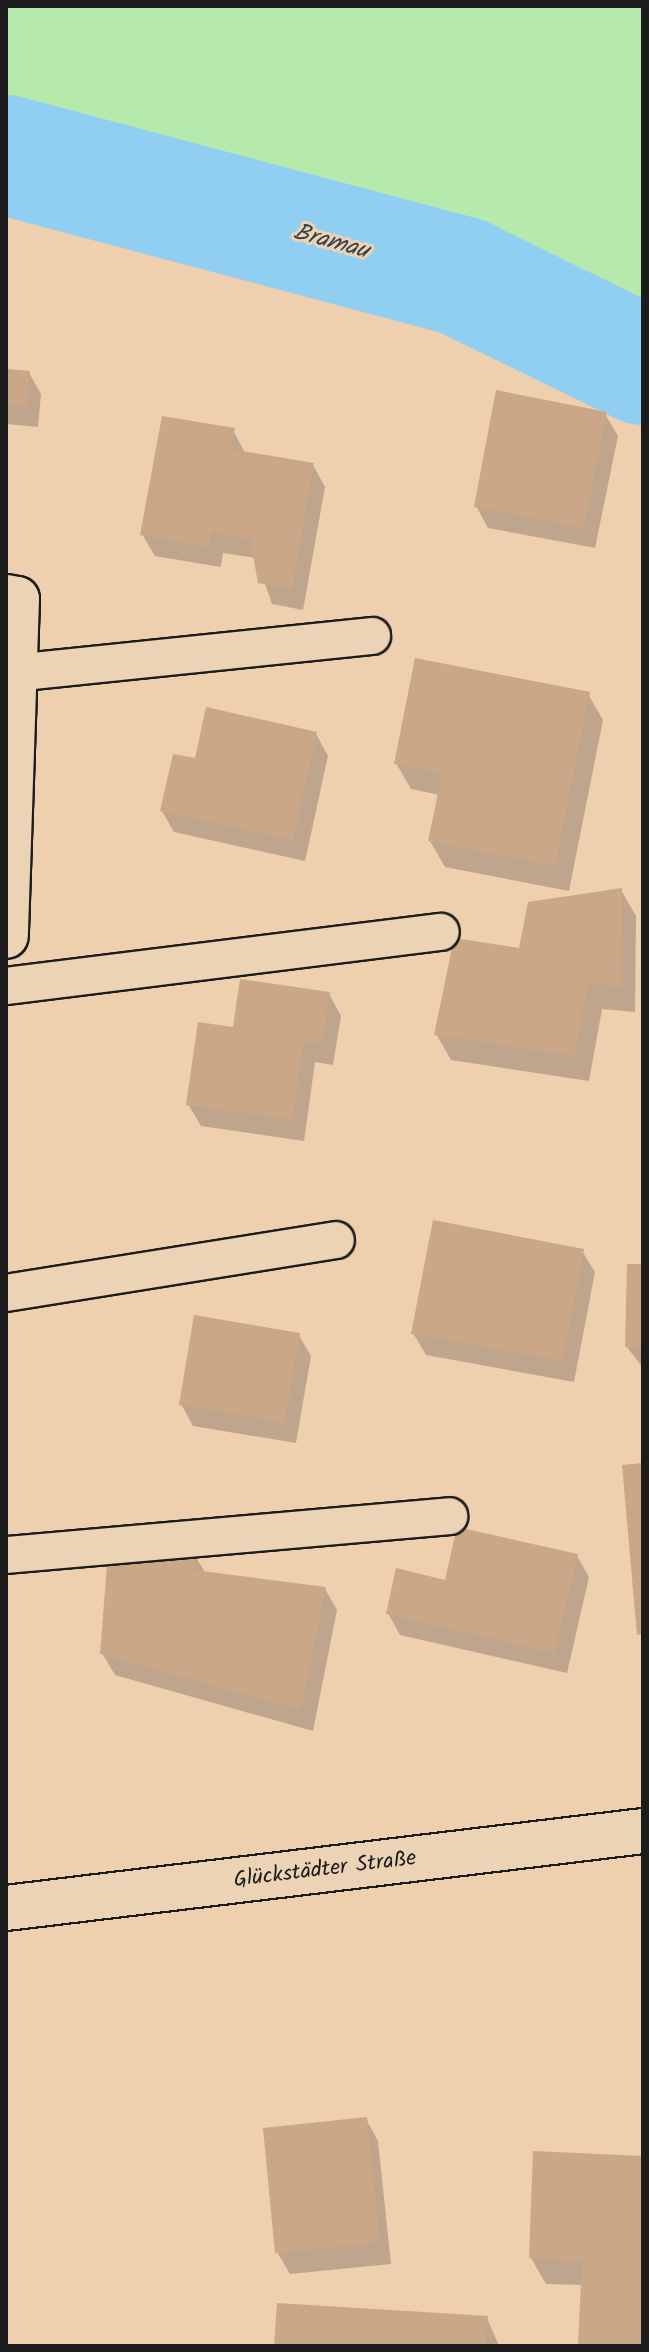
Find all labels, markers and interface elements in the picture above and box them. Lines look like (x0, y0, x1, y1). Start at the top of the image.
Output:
water label: Bramau (290, 218, 372, 266)
street label: Glückstädter Straße (232, 1846, 418, 1894)

